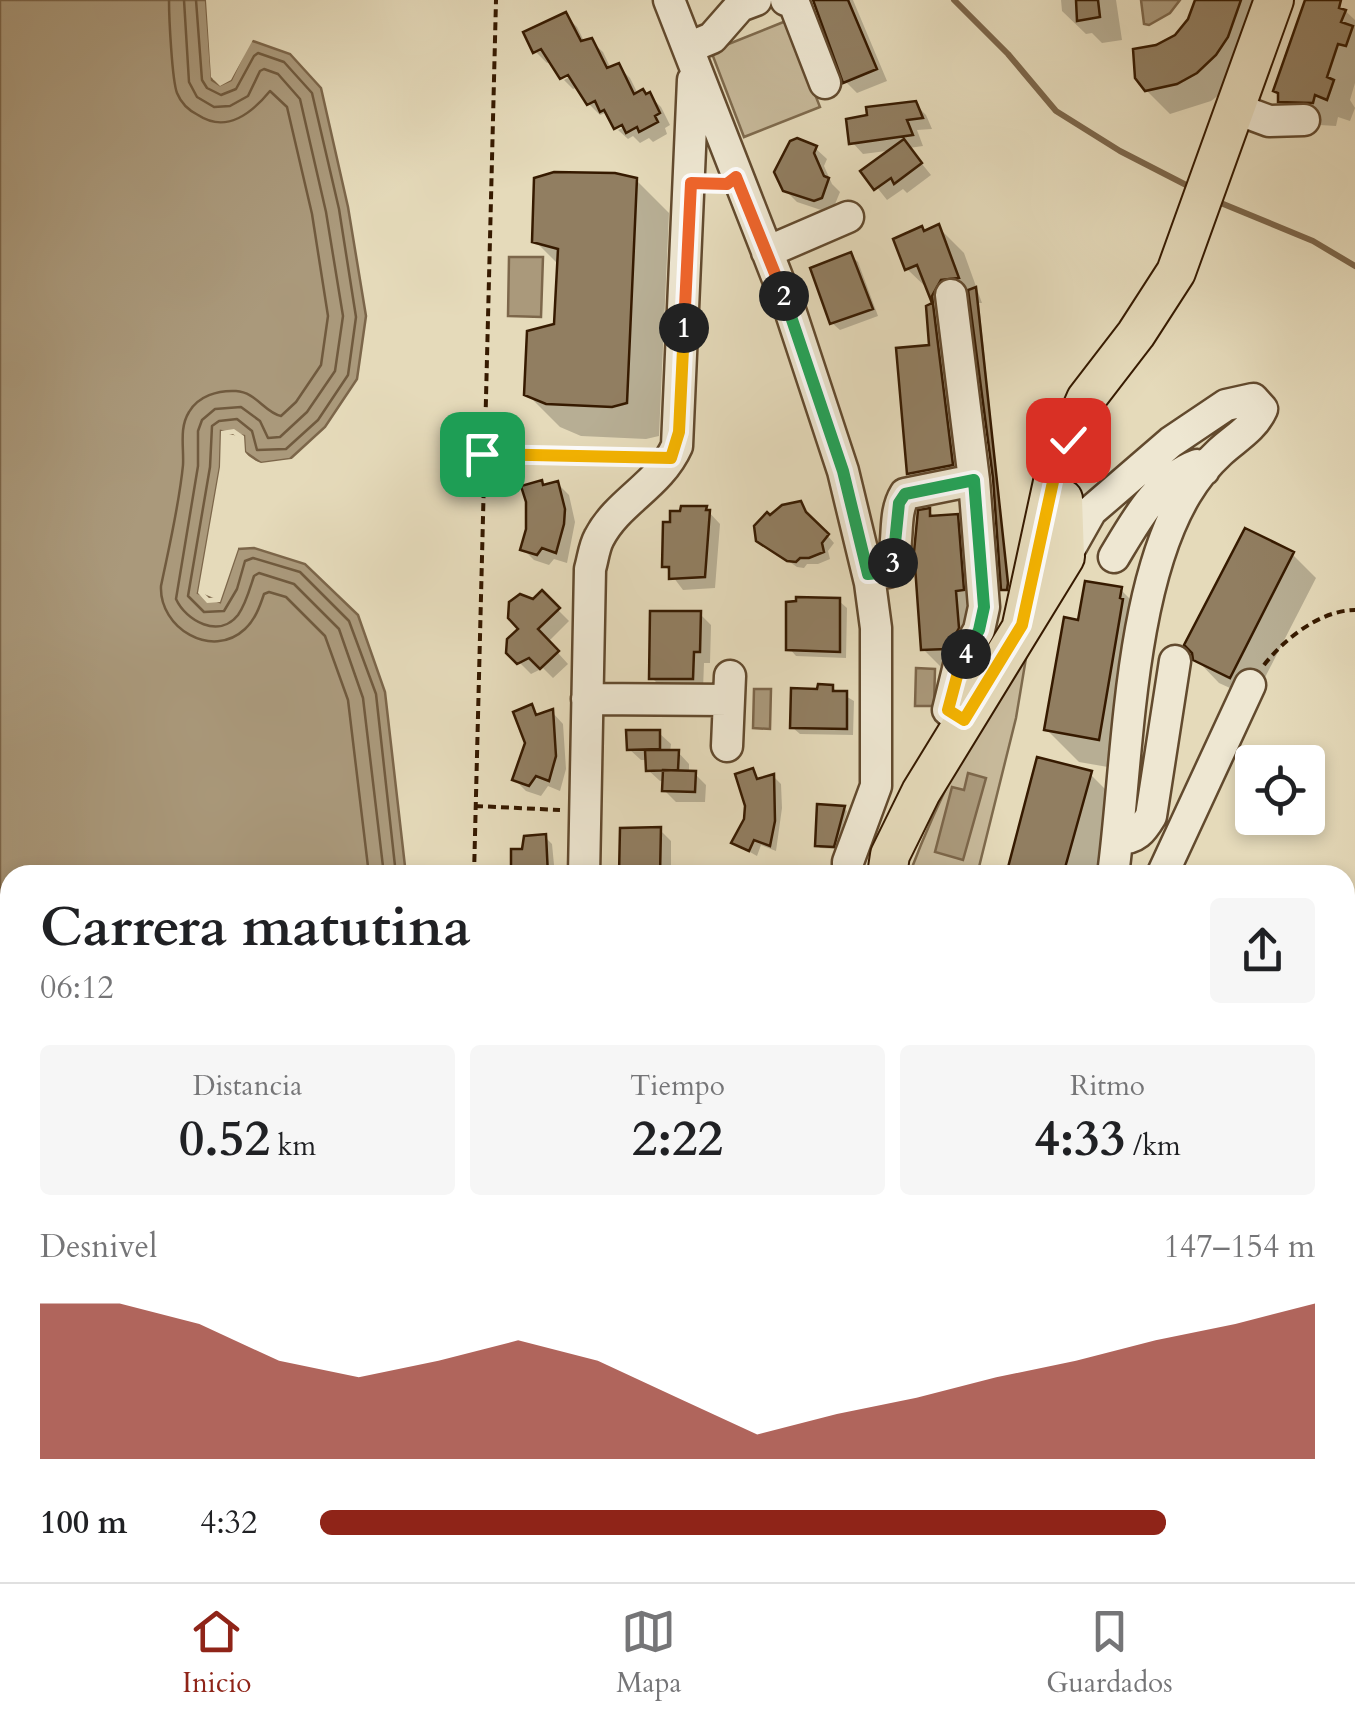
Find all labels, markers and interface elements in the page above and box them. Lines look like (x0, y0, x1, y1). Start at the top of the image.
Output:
pin: 2 (759, 271, 809, 321)
text: 2 (777, 277, 791, 315)
pin: 1 (659, 303, 709, 353)
text: 1 (677, 309, 691, 347)
pin (1026, 398, 1111, 483)
pin (440, 412, 525, 497)
icon: check (1041, 413, 1096, 468)
icon: arrive (455, 427, 510, 482)
pin: 3 (868, 538, 918, 588)
text: 3 (886, 544, 900, 582)
pin: 4 (941, 629, 991, 679)
text: 4 (959, 635, 973, 673)
map controls (1235, 745, 1325, 835)
button: locate (1235, 745, 1325, 835)
text: Carrera matutina (40, 891, 471, 965)
button: share (1210, 898, 1315, 1003)
text: 06:12 (40, 966, 114, 1010)
text: Distancia (193, 1067, 302, 1105)
text: Tiempo (630, 1067, 725, 1105)
text: Ritmo (1070, 1067, 1145, 1105)
text: 0.52 (179, 1105, 270, 1173)
text: 2:22 (632, 1105, 723, 1173)
text: 4:33 (1034, 1105, 1126, 1173)
text: km (270, 1127, 316, 1165)
text: /km (1126, 1127, 1181, 1165)
text: Desnivel (40, 1225, 157, 1269)
text: 147–154 m (1163, 1225, 1315, 1269)
text: 100 m (40, 1501, 127, 1545)
text: 4:32 (200, 1501, 257, 1545)
tab: Inicio (182, 1604, 251, 1702)
tab: Mapa (616, 1604, 682, 1702)
tab: Guardados (1046, 1604, 1173, 1702)

